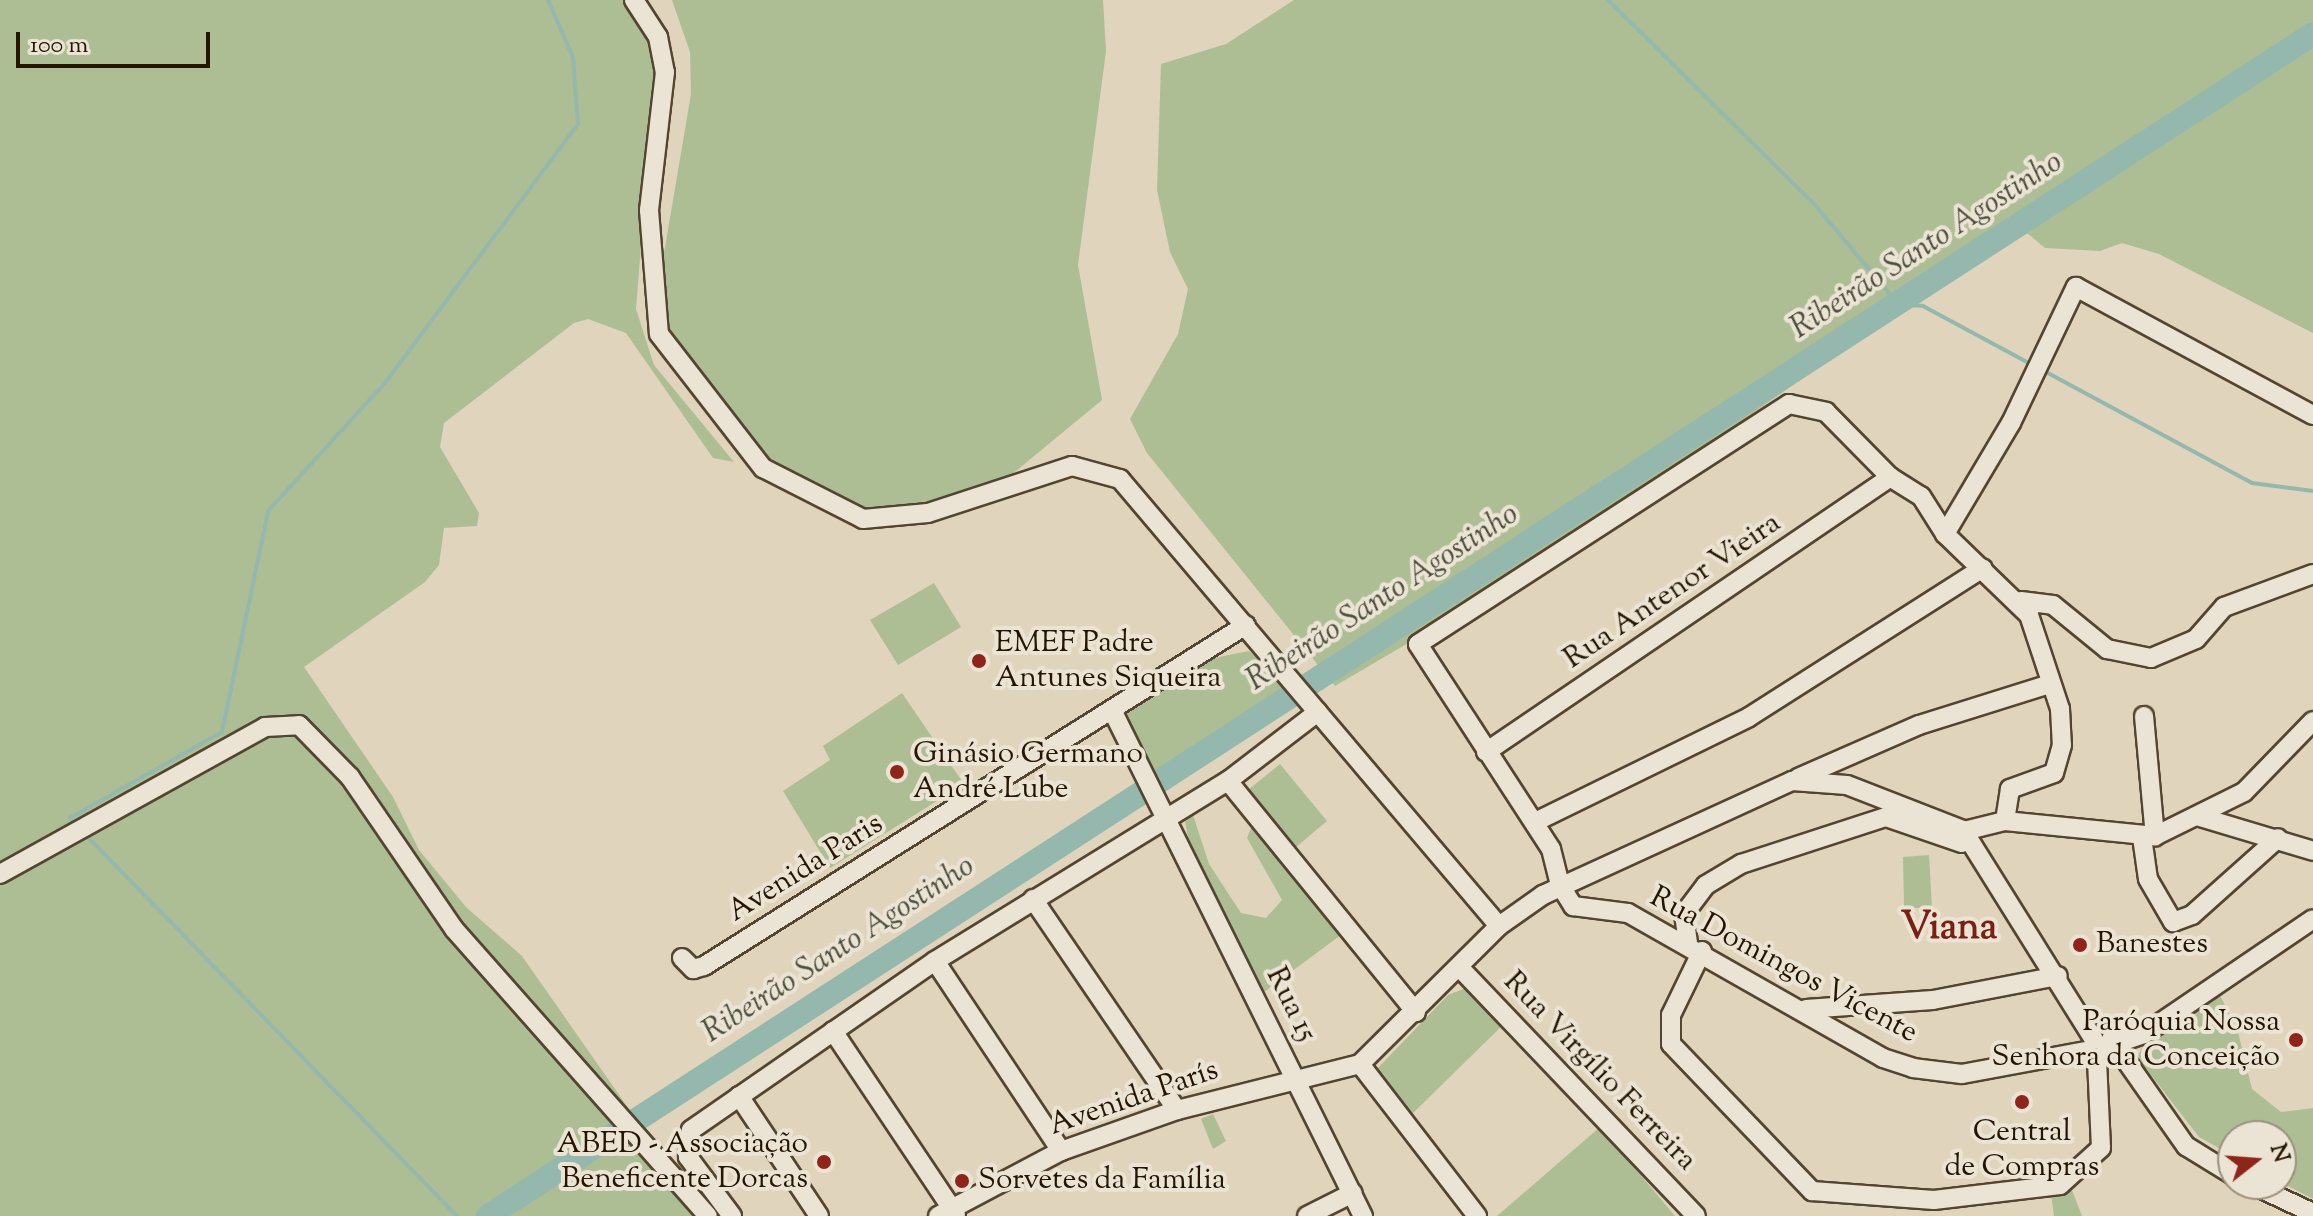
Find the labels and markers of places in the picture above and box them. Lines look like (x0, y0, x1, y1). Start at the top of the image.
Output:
place label: EMEF Padre Antunes Siqueira (995, 626, 1221, 696)
marker: EMEF Padre Antunes Siqueira (970, 652, 988, 670)
place label: Ginásio Germano André Lube (913, 737, 1143, 808)
marker: Ginásio Germano André Lube (888, 763, 906, 781)
place label: Banestes (2096, 927, 2208, 963)
marker: Banestes (2071, 936, 2089, 954)
place label: Paróquia Nossa Senhora da Conceição (1992, 1005, 2280, 1076)
marker: Paróquia Nossa Senhora da Conceição (2287, 1031, 2305, 1049)
marker: Central de Compras (2013, 1093, 2031, 1111)
place label: Central de Compras (1945, 1115, 2099, 1186)
place label: ABED - Associação Beneficente Dorcas (557, 1127, 808, 1198)
marker: ABED - Associação Beneficente Dorcas (815, 1153, 833, 1171)
place label: Sorvetes da Família (978, 1163, 1226, 1199)
marker: Sorvetes da Família (953, 1172, 971, 1190)

